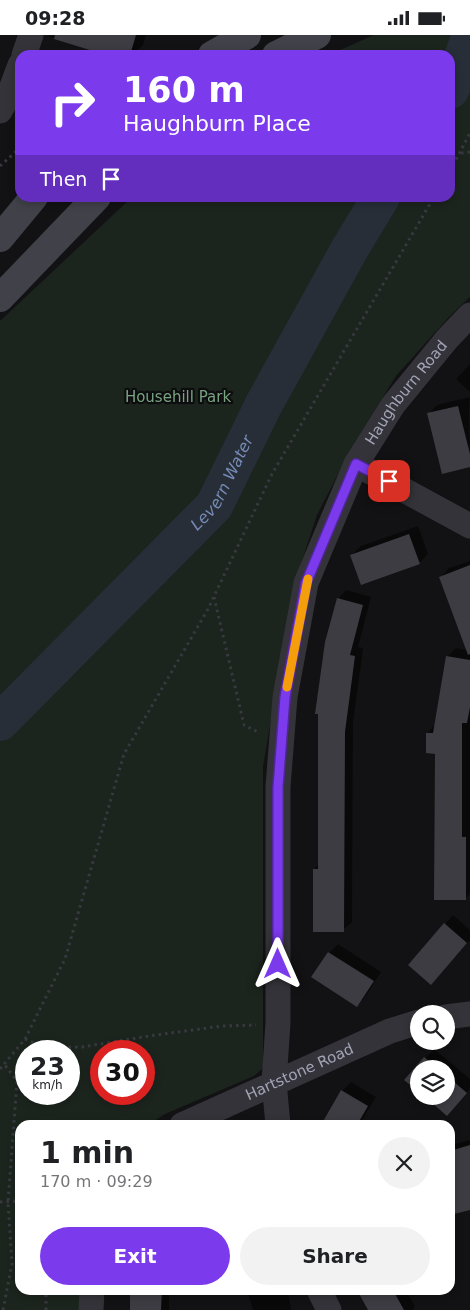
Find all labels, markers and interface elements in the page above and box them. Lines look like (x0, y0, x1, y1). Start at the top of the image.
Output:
text: 09:28 (25, 7, 85, 29)
icon: right (40, 70, 105, 135)
text: 160 m (123, 70, 245, 110)
text: Haughburn Place (123, 111, 311, 136)
icon: arrive (97, 165, 125, 193)
text: Then (40, 168, 87, 190)
street label: Haughburn Road (361, 337, 451, 448)
park label: Househill Park (125, 388, 231, 406)
water label: Levern Water (186, 431, 257, 534)
pin (368, 460, 410, 502)
icon: arrive (375, 467, 403, 495)
position arrow (251, 937, 303, 989)
map controls (410, 1005, 455, 1105)
button: search (410, 1005, 455, 1050)
speed limit sign: 30 (90, 1040, 155, 1105)
street label: Hartstone Road (243, 1040, 356, 1104)
text: 23 (30, 1052, 65, 1081)
button: layers (410, 1060, 455, 1105)
text: km/h (32, 1078, 63, 1092)
text: 1 min (40, 1135, 134, 1170)
button: close (378, 1137, 430, 1189)
text: 170 m · 09:29 (40, 1172, 153, 1191)
button: Exit (40, 1227, 230, 1285)
button: Share (240, 1227, 430, 1285)

